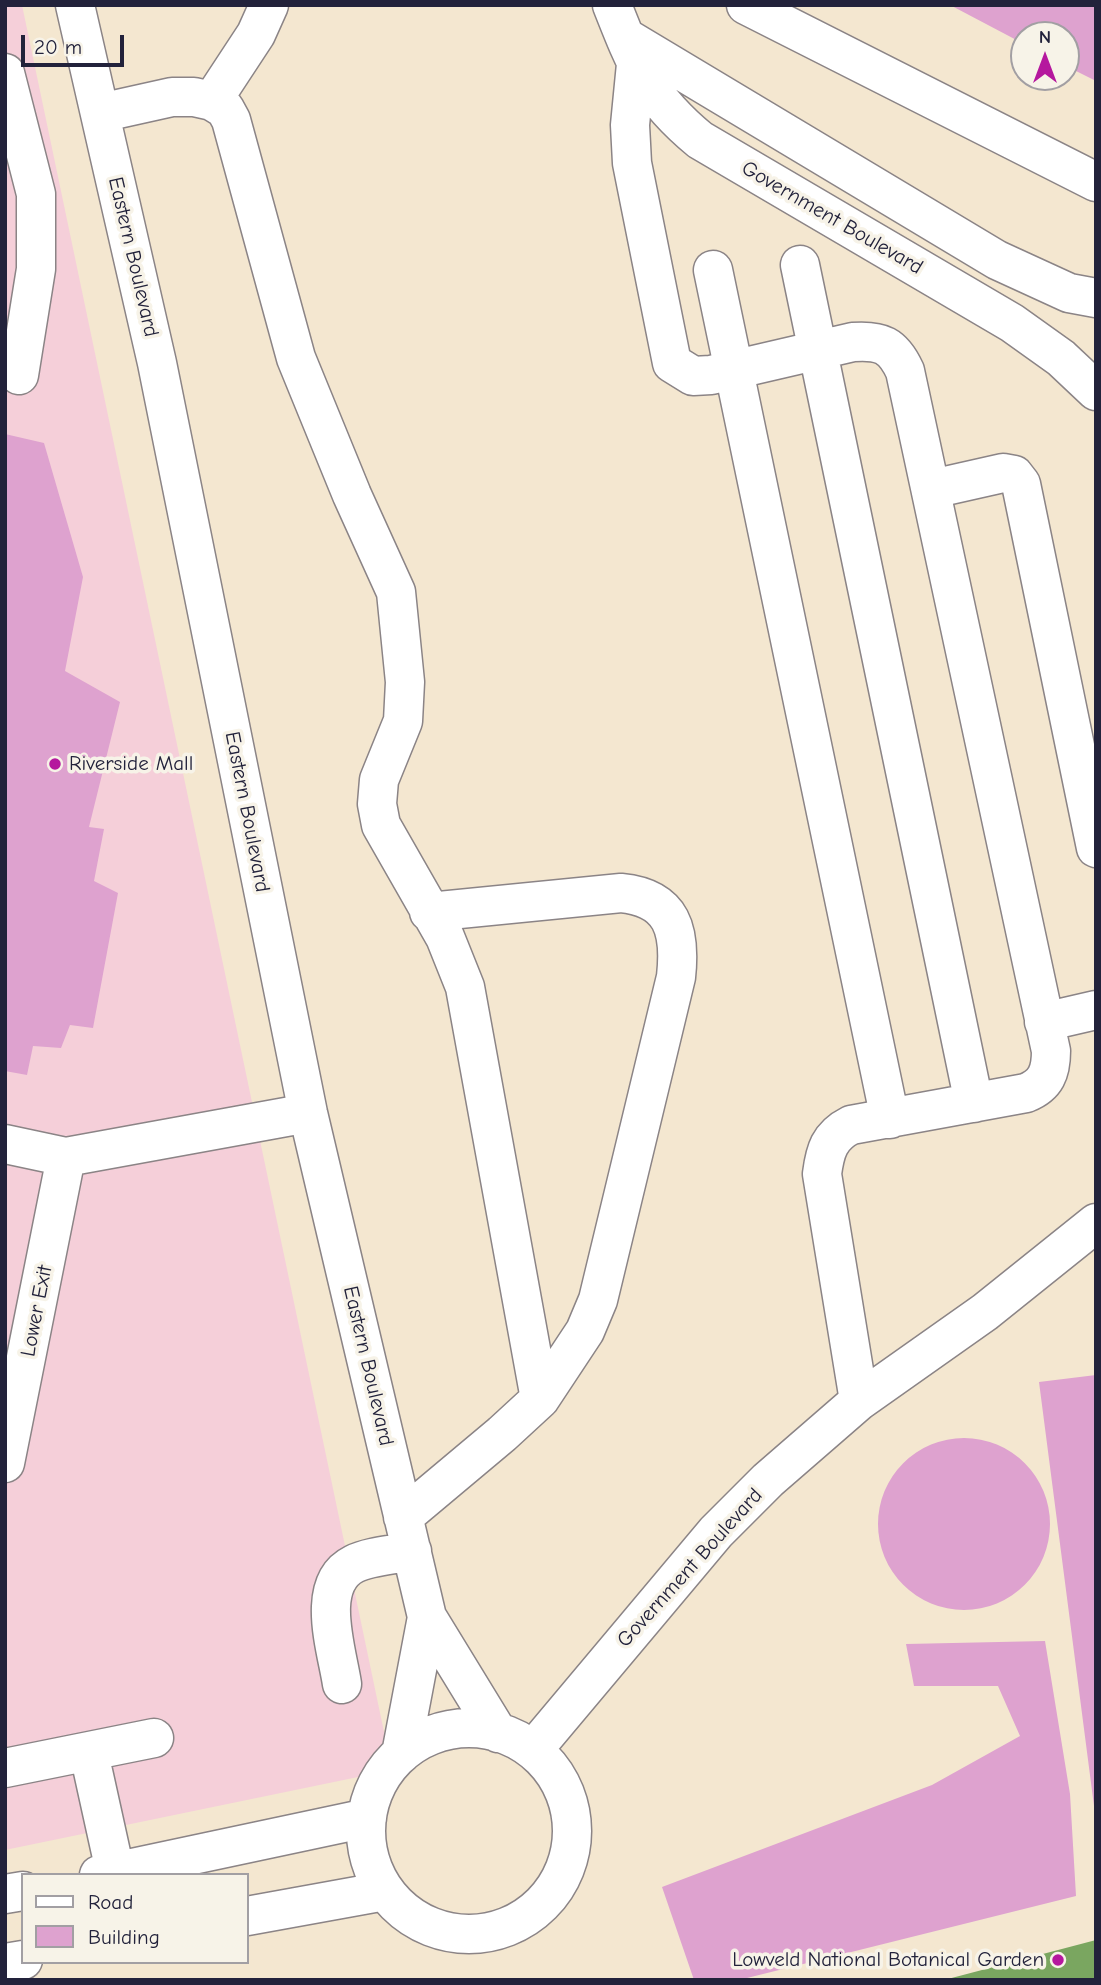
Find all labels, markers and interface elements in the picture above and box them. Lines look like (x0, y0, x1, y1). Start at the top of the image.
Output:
scale bar (24, 21, 128, 65)
north arrow (1010, 21, 1080, 91)
text: N (1039, 26, 1051, 48)
text: 20 m (34, 35, 82, 59)
street label: Government Boulevard (737, 156, 927, 280)
street label: Eastern Boulevard (102, 175, 164, 339)
street label: Eastern Boulevard (219, 730, 275, 894)
place label: Riverside Mall (69, 751, 193, 777)
marker: Riverside Mall (47, 756, 63, 772)
street label: Lower Exit (16, 1263, 58, 1359)
street label: Eastern Boulevard (337, 1284, 399, 1448)
street label: Government Boulevard (612, 1483, 768, 1653)
legend (21, 1873, 248, 1964)
text: Road (88, 1890, 133, 1914)
text: Building (88, 1925, 160, 1949)
place label: Lowveld National Botanical Garden (732, 1947, 1044, 1973)
marker: Lowveld National Botanical Garden (1050, 1952, 1066, 1968)

